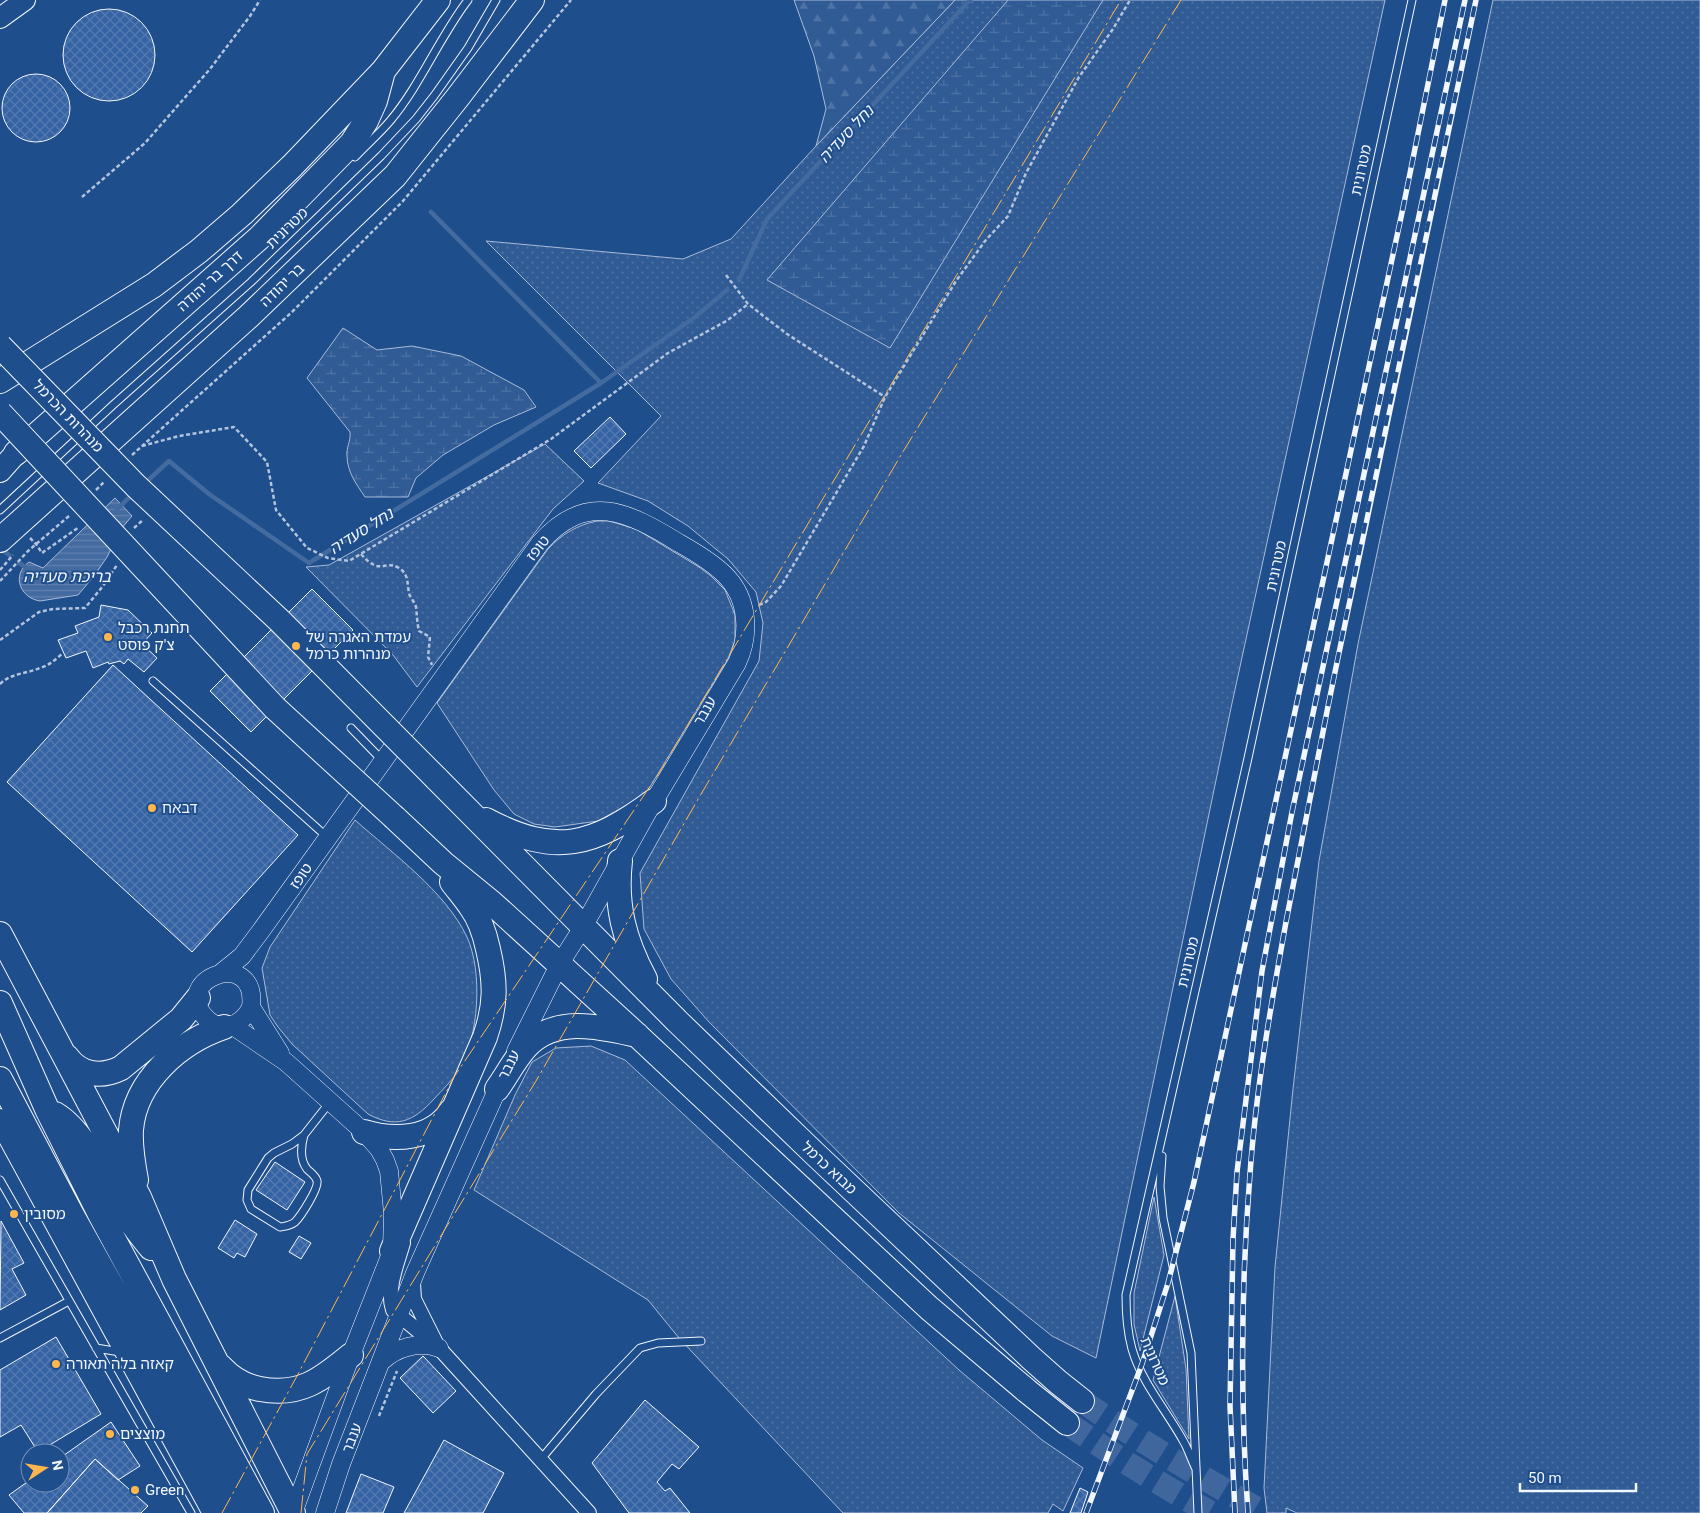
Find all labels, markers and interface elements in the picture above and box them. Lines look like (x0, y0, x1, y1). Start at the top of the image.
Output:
water label: נחל סעדיה (815, 101, 878, 167)
street label: מטרונית (1347, 143, 1375, 197)
street label: מטרונית (262, 204, 312, 252)
street label: דרך בר יהודה (173, 247, 247, 315)
street label: בר יהודה (256, 259, 308, 311)
street label: מנהרות הכרמל (29, 376, 107, 456)
water label: נחל סעדיה (326, 503, 397, 558)
street label: טופז (522, 532, 554, 564)
street label: מטרונית (1262, 539, 1290, 593)
water label: בריכת סעדיה (23, 567, 112, 586)
place label: תחנת רכבל צ'ק פוסט (118, 619, 190, 654)
place label: עמדת האגרה של מנהרות כרמל (306, 628, 411, 663)
marker: תחנת רכבל צ'ק פוסט (102, 631, 114, 643)
marker: עמדת האגרה של מנהרות כרמל (290, 640, 302, 652)
street label: ענבר (690, 693, 721, 729)
place label: דבאח (162, 799, 198, 817)
marker: דבאח (146, 802, 158, 814)
street label: טופז (286, 859, 316, 893)
street label: מטרונית (1173, 935, 1203, 989)
street label: ענבר (494, 1047, 524, 1083)
street label: מבוא כרמל (797, 1138, 861, 1198)
place label: מסובין (24, 1205, 66, 1223)
marker: מסובין (8, 1208, 20, 1220)
street label: מטרונית (1136, 1334, 1174, 1388)
place label: קאזה בלה תאורה (66, 1355, 174, 1373)
marker: קאזה בלה תאורה (50, 1358, 62, 1370)
street label: ענבר (338, 1420, 366, 1456)
place label: מוצצים (120, 1425, 165, 1443)
marker: מוצצים (104, 1428, 116, 1440)
north arrow (20, 1443, 70, 1493)
text: N (49, 1459, 67, 1472)
scale bar (1520, 1460, 1636, 1492)
text: 50 m (1528, 1469, 1562, 1487)
place label: Green (145, 1481, 184, 1499)
marker: Green (129, 1484, 141, 1496)

